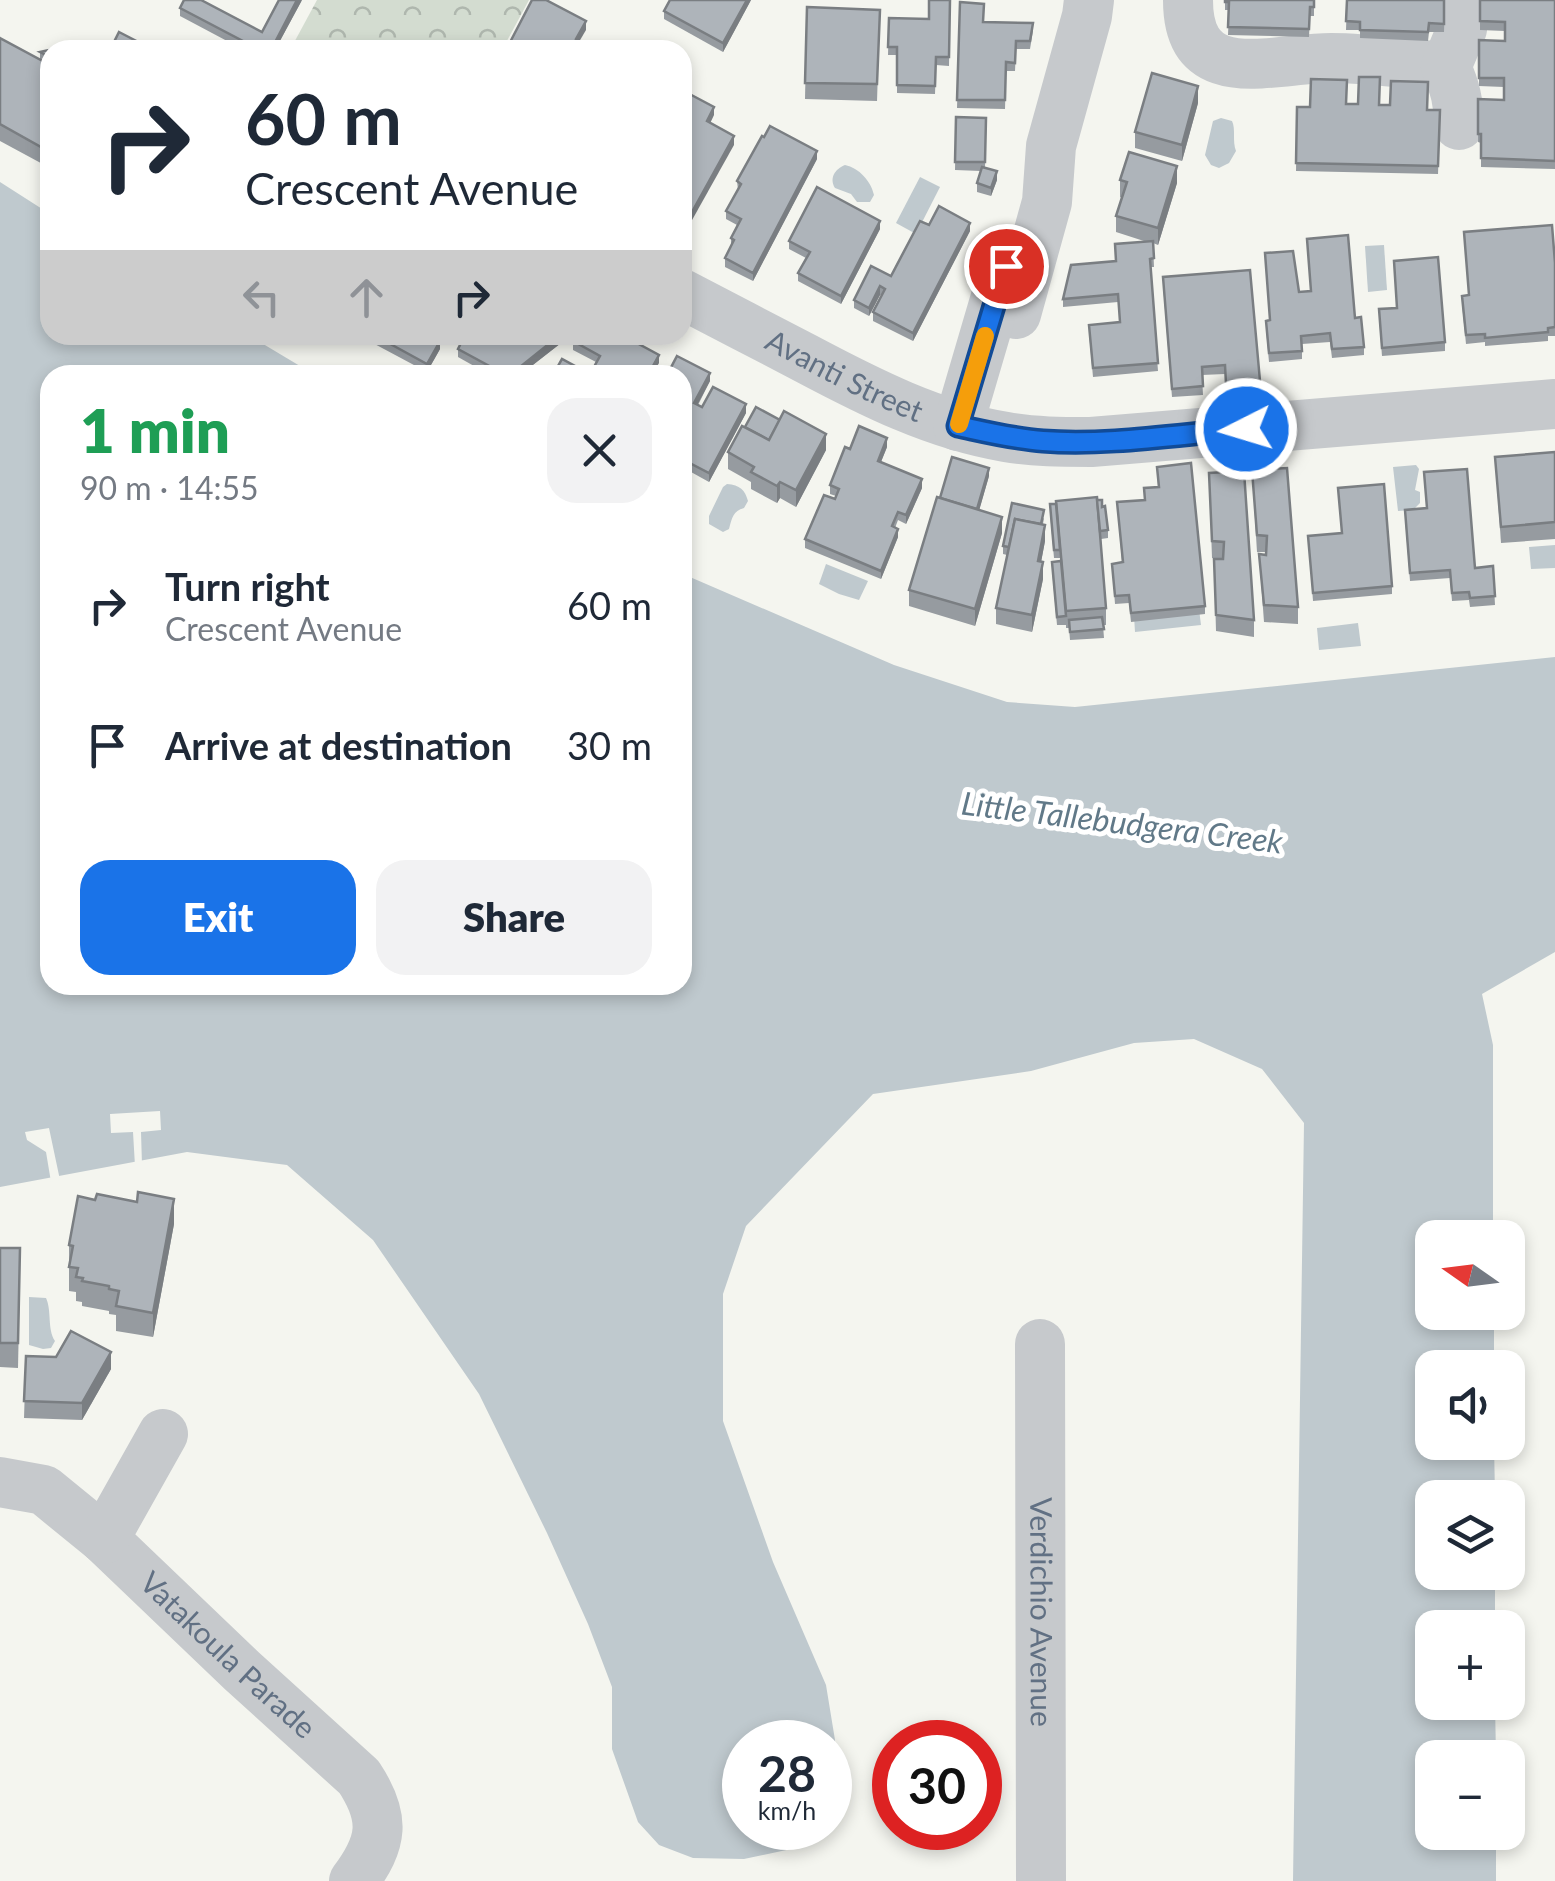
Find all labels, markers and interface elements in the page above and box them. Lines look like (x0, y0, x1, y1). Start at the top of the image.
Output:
text: 60 m (245, 76, 402, 160)
icon: right (80, 80, 210, 210)
text: Crescent Avenue (245, 161, 578, 215)
pin (964, 224, 1049, 309)
icon: arrive (979, 239, 1034, 294)
icon: left (234, 270, 289, 325)
icon: ahead (339, 270, 394, 325)
icon: right (444, 270, 499, 325)
street label: Avanti Street (760, 321, 929, 428)
position arrow (1194, 377, 1298, 481)
text: 1 min (80, 394, 230, 466)
button: close (547, 398, 652, 503)
text: 90 m · 14:55 (80, 468, 259, 507)
text: Turn right (165, 563, 330, 609)
icon: right (80, 578, 135, 633)
text: 60 m (567, 582, 652, 628)
text: Crescent Avenue (165, 609, 402, 648)
icon: arrive (80, 718, 135, 773)
text: Arrive at destination (165, 722, 512, 768)
text: 30 m (567, 722, 652, 768)
water label: Little Tallebudgera Creek (959, 782, 1286, 861)
button: Exit (80, 860, 356, 975)
button: Share (376, 860, 652, 975)
north arrow (1415, 1220, 1525, 1330)
map controls (1415, 1220, 1525, 1850)
button: sound (1415, 1350, 1525, 1460)
button: layers (1415, 1480, 1525, 1590)
street label: Verdichio Avenue (1024, 1497, 1061, 1727)
street label: Vatakoula Parade (134, 1563, 324, 1745)
button: + (1415, 1610, 1525, 1720)
speed limit sign: 30 (872, 1720, 1002, 1850)
button: − (1415, 1740, 1525, 1850)
text: 28 (758, 1743, 816, 1803)
text: km/h (758, 1795, 816, 1825)

